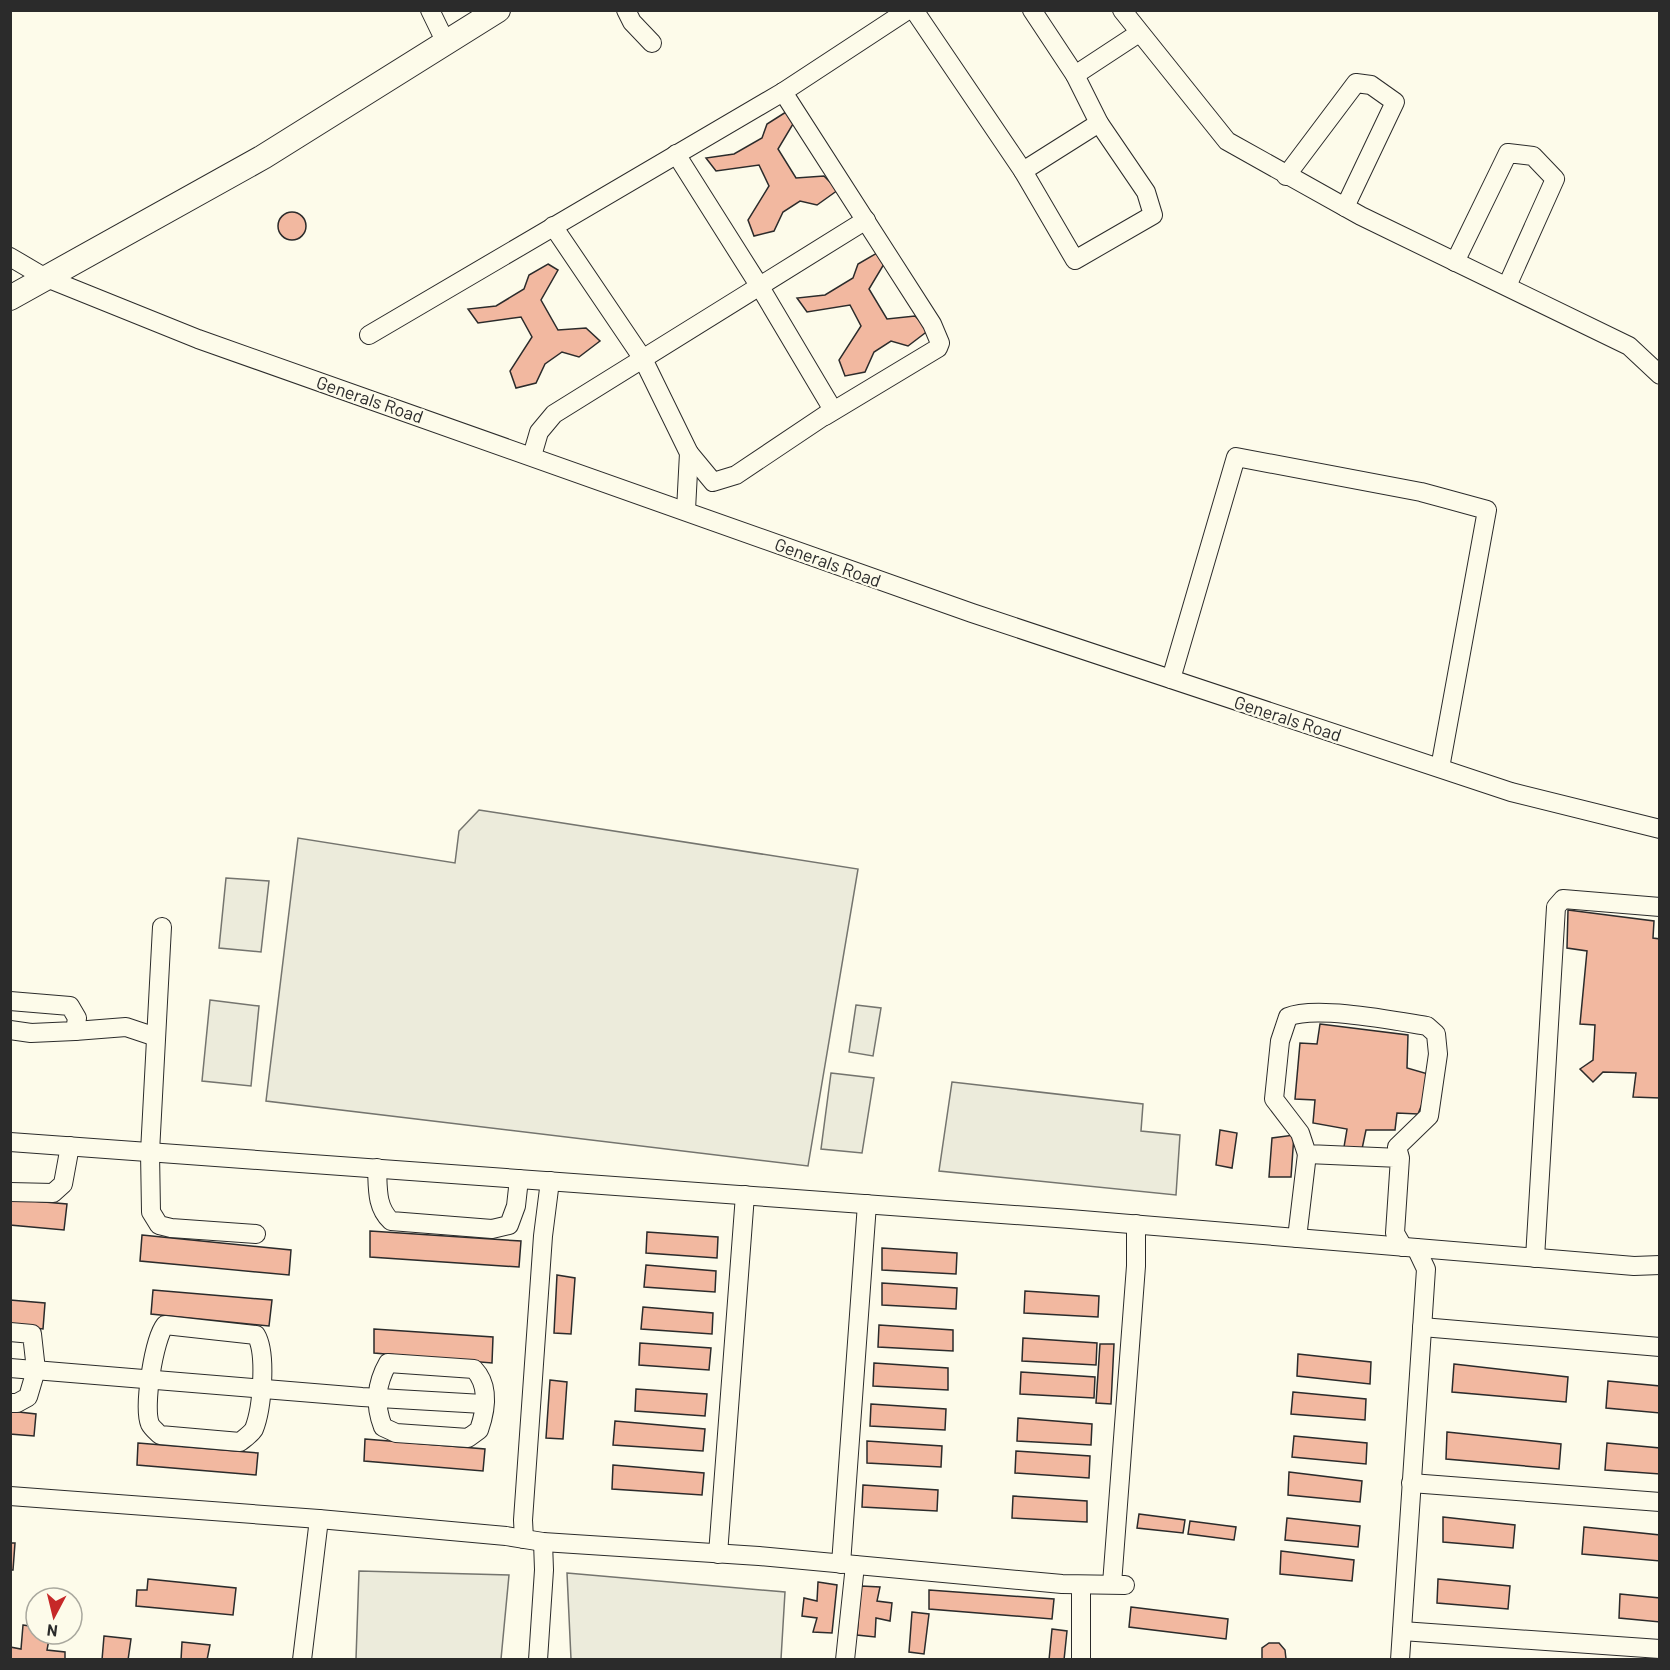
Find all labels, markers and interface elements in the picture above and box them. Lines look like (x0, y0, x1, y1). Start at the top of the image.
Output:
street label: Generals Road (314, 370, 426, 428)
street label: Generals Road (772, 533, 884, 591)
street label: Generals Road (1231, 690, 1345, 746)
north arrow (24, 1586, 84, 1646)
text: N (46, 1621, 59, 1641)

